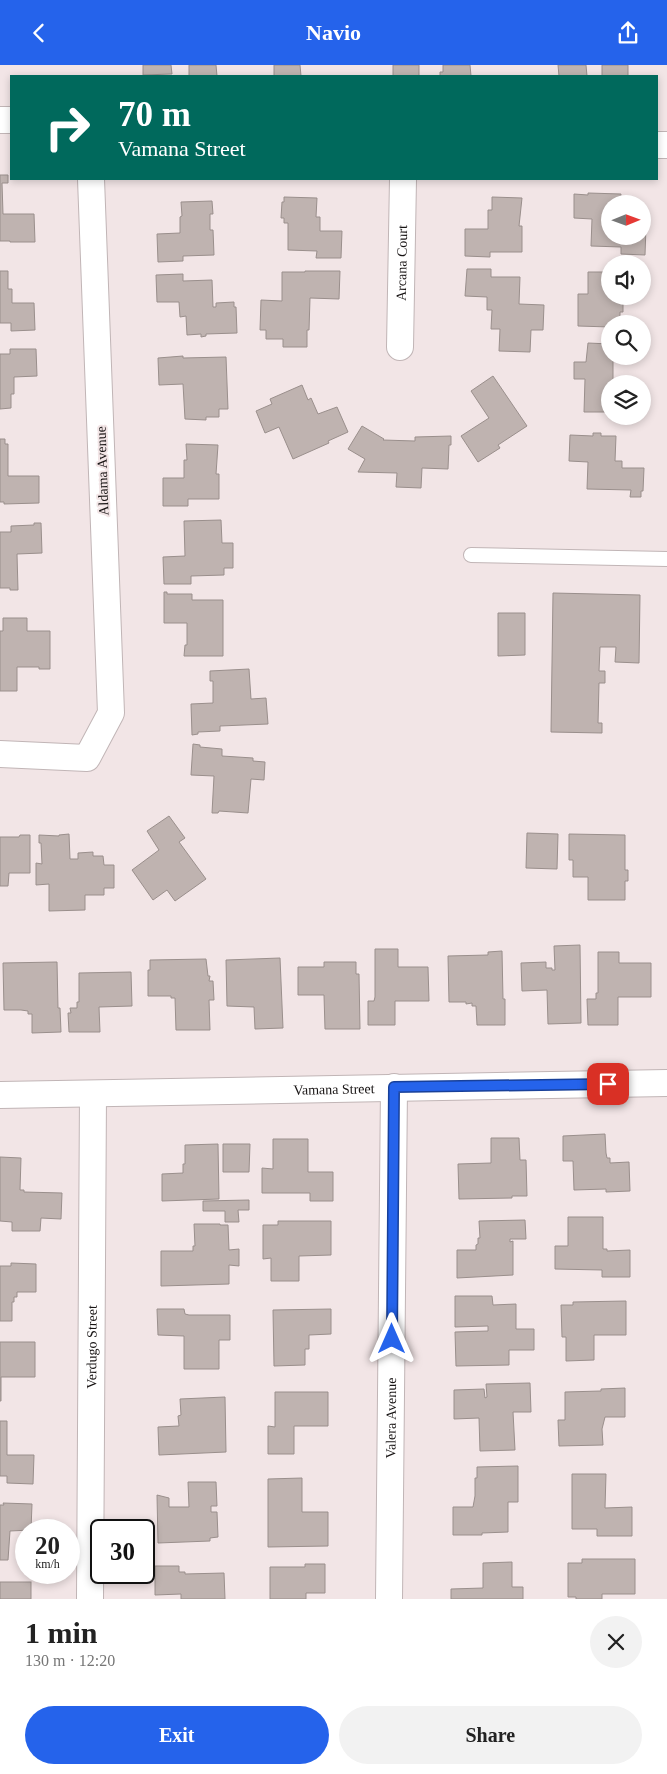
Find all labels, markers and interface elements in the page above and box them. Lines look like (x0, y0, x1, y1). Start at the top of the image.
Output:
icon: back (25, 19, 53, 47)
icon: share (614, 19, 642, 47)
text: Navio (306, 20, 361, 45)
icon: right (35, 95, 100, 160)
text: 70 m (118, 95, 191, 134)
text: Vamana Street (118, 136, 246, 161)
north arrow (601, 195, 651, 245)
map controls (601, 195, 651, 425)
street label: Arcana Court (394, 225, 410, 301)
button: sound (601, 255, 651, 305)
button: search (601, 315, 651, 365)
button: layers (601, 375, 651, 425)
street label: Aldama Avenue (93, 426, 112, 516)
pin (587, 1063, 629, 1105)
icon: arrive (594, 1070, 622, 1098)
street label: Vamana Street (293, 1081, 375, 1098)
street label: Verdugo Street (84, 1305, 100, 1389)
position arrow (365, 1312, 417, 1364)
street label: Valera Avenue (383, 1377, 399, 1459)
speed limit sign: 30 (90, 1519, 155, 1584)
text: 20 (35, 1532, 60, 1559)
text: km/h (35, 1557, 60, 1571)
text: 1 min (25, 1616, 98, 1649)
button: close (590, 1616, 642, 1668)
text: 130 m · 12:20 (25, 1652, 115, 1669)
button: Exit (25, 1706, 329, 1764)
button: Share (339, 1706, 642, 1764)

